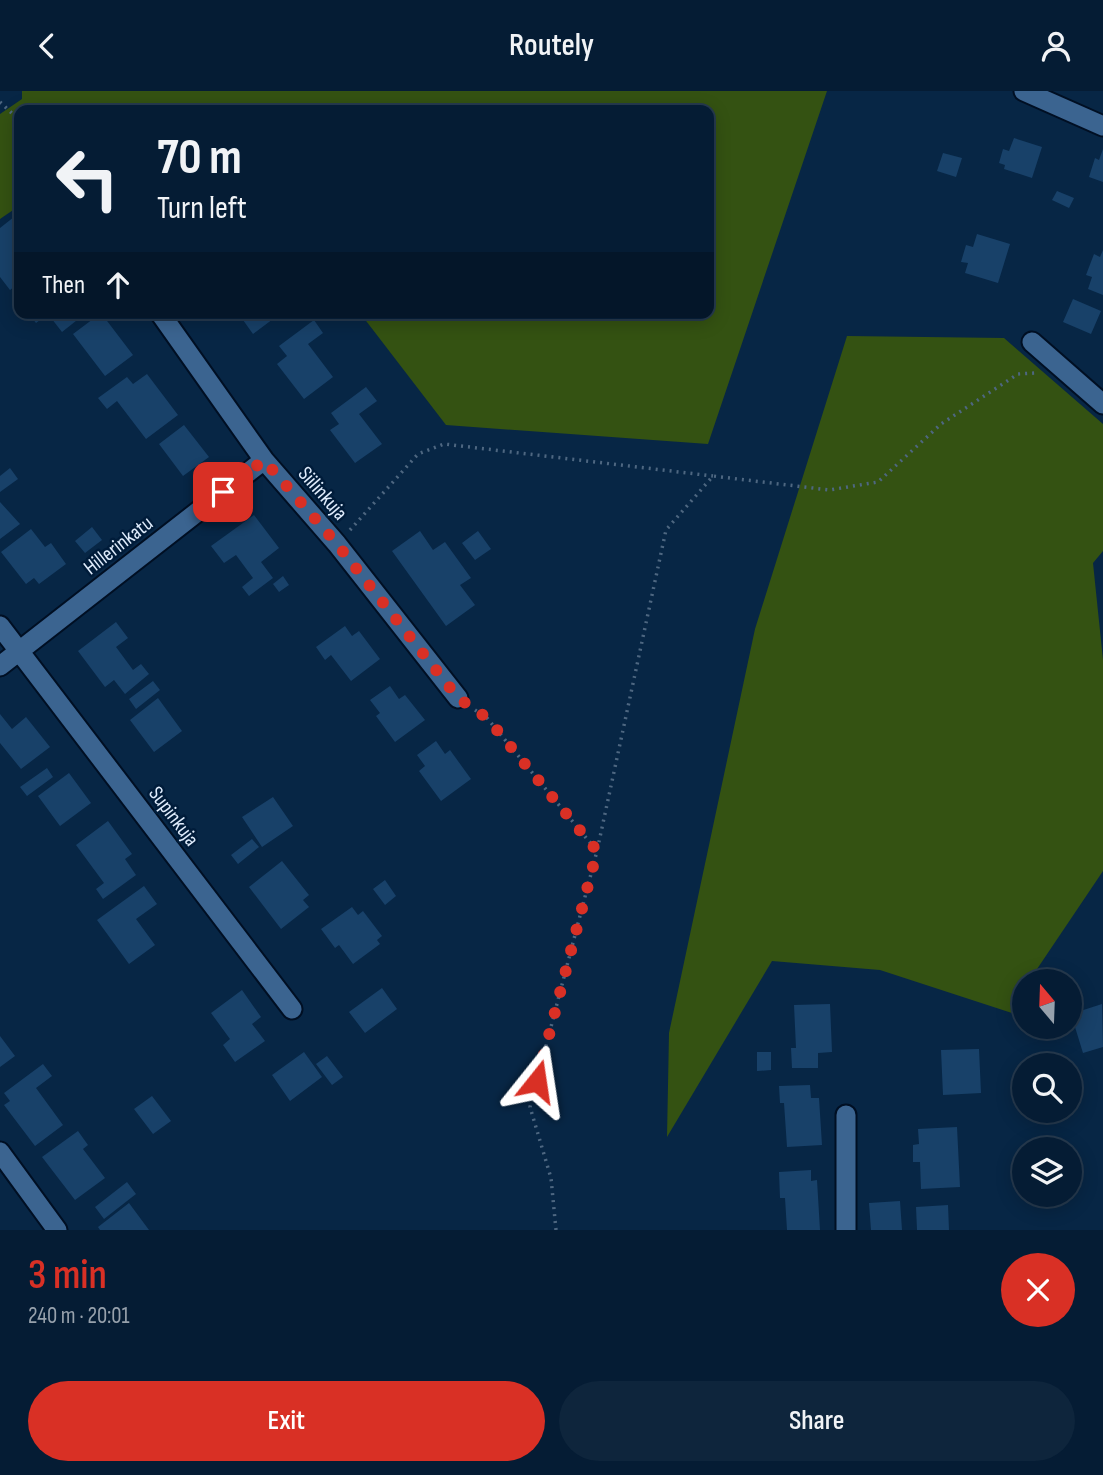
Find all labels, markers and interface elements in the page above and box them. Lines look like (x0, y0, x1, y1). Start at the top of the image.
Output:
text: Routely (509, 26, 594, 65)
icon: back (28, 27, 66, 65)
icon: person (1037, 27, 1075, 65)
text: 70 m (157, 129, 242, 188)
icon: left (42, 133, 133, 224)
text: Turn left (157, 189, 247, 228)
icon: ahead (99, 266, 137, 304)
text: Then (42, 270, 85, 301)
street label: Siilinkuja (293, 461, 353, 525)
pin (193, 462, 253, 522)
icon: arrive (204, 473, 242, 511)
street label: Hillerinkatu (79, 511, 158, 580)
street label: Supinkuja (143, 782, 204, 851)
north arrow (1012, 969, 1082, 1039)
map controls (1012, 969, 1082, 1207)
position arrow (500, 1044, 574, 1118)
button: search (1012, 1053, 1082, 1123)
button: layers (1012, 1137, 1082, 1207)
text: 3 min (28, 1250, 107, 1301)
button: close (1001, 1253, 1075, 1327)
text: 240 m · 20:01 (28, 1302, 130, 1330)
button: Exit (28, 1381, 545, 1461)
button: Share (559, 1381, 1075, 1461)

